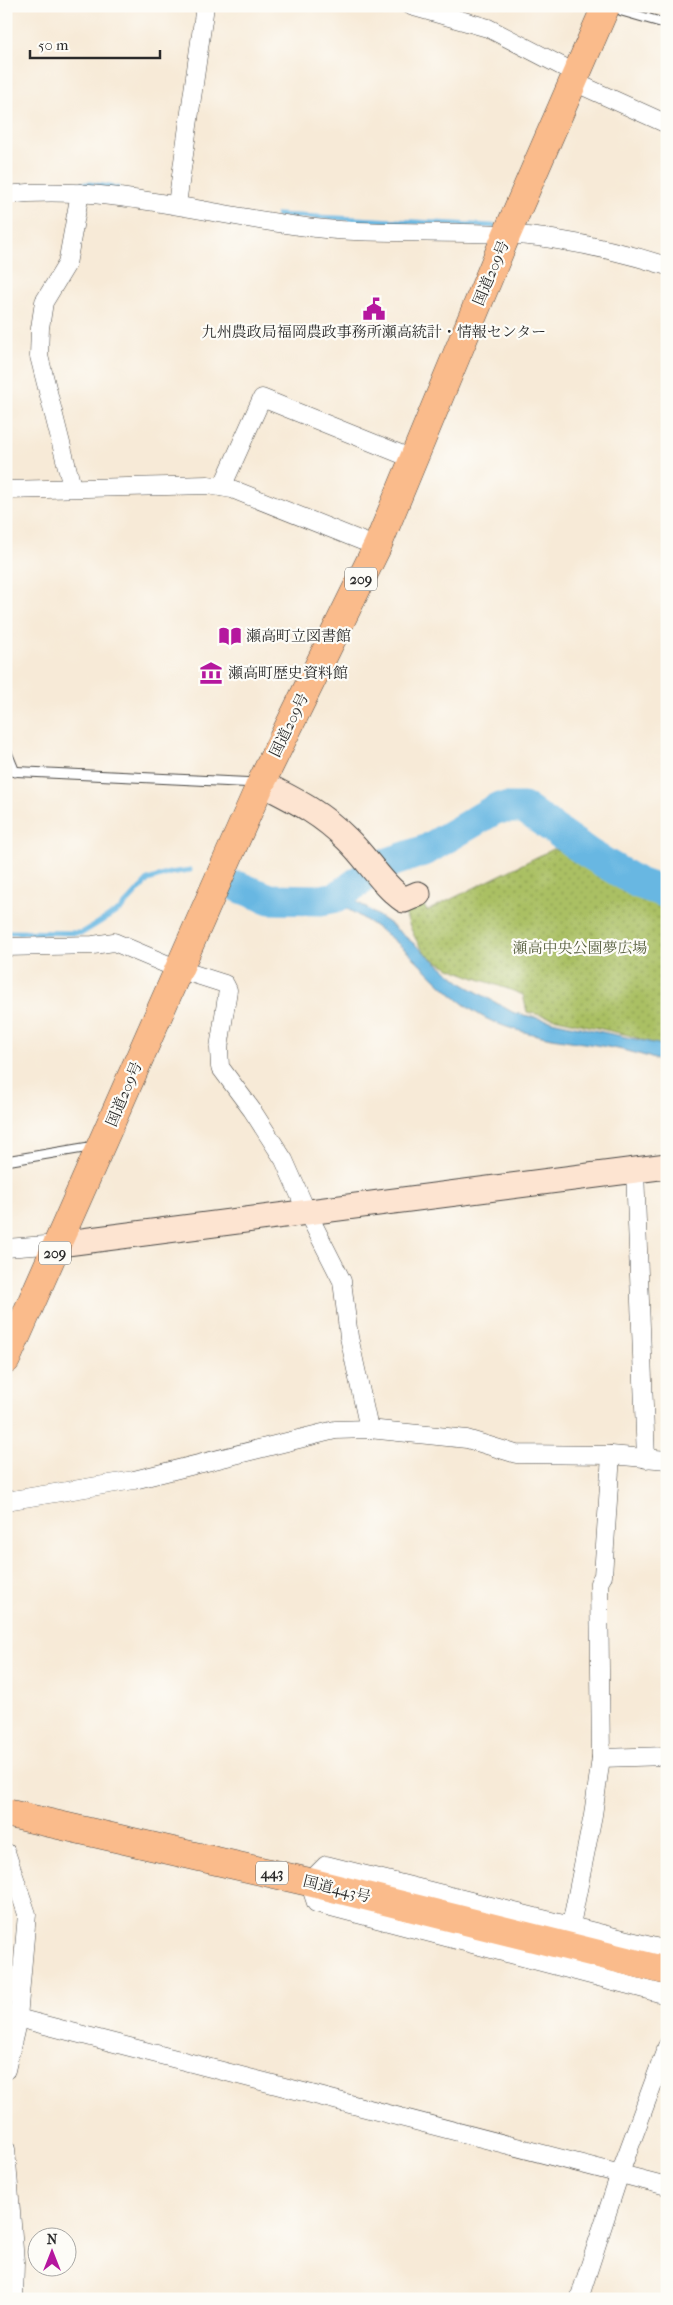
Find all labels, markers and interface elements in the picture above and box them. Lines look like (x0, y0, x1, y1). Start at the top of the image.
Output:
scale bar (30, 28, 160, 60)
text: 50 m (38, 36, 69, 54)
street label: 国道209号 (469, 238, 513, 308)
public building icon: 九州農政局福岡農政事務所瀬高統計・情報センター (361, 296, 387, 322)
place label: 九州農政局福岡農政事務所瀬高統計・情報センター (202, 323, 546, 341)
road number: 209 (345, 568, 377, 590)
library icon: 瀬高町立図書館 (217, 623, 243, 649)
place label: 瀬高町立図書館 (246, 627, 351, 645)
museum icon: 瀬高町歴史資料館 (198, 660, 224, 686)
place label: 瀬高町歴史資料館 (228, 664, 348, 682)
street label: 国道209号 (266, 690, 312, 760)
park label: 瀬高中央公園夢広場 (512, 939, 648, 957)
street label: 国道209号 (102, 1059, 146, 1129)
road number: 209 (39, 1242, 71, 1264)
road number: 443 (256, 1862, 288, 1885)
street label: 国道443号 (301, 1872, 373, 1906)
north arrow (28, 2228, 78, 2278)
text: N (47, 2231, 58, 2248)

